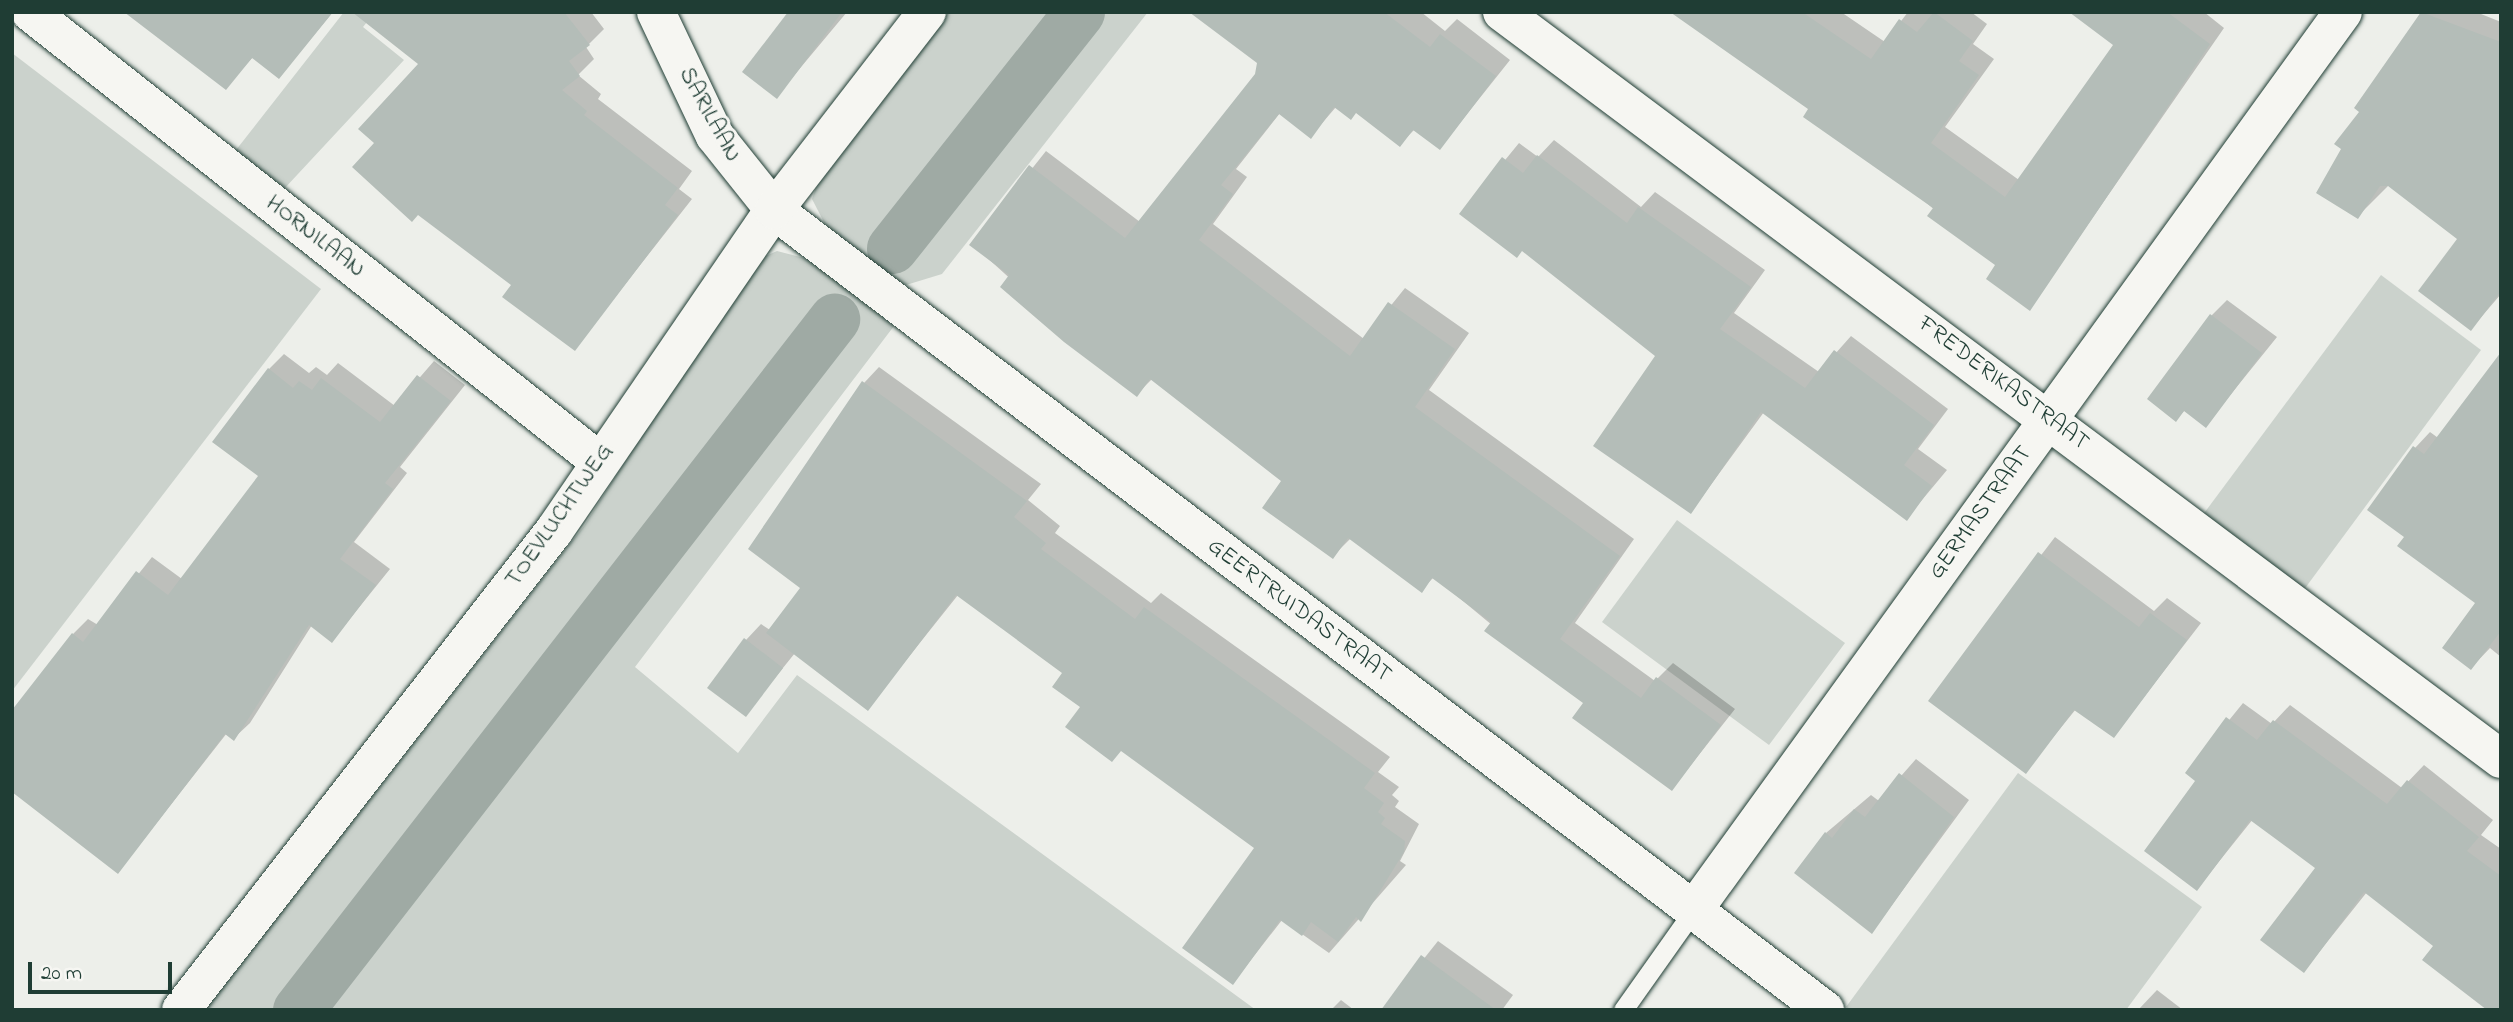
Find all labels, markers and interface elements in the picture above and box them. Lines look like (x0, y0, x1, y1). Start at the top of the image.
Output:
street label: SARILAAN (671, 63, 747, 167)
street label: HORNILAAN (260, 189, 370, 285)
street label: FREDERIKASTRAAT (1912, 310, 2094, 458)
street label: TOEVLUCHTWEG (500, 439, 620, 593)
street label: GERMASTRAAT (1923, 441, 2039, 585)
street label: GEERTRUIDASTRAAT (1201, 532, 1397, 690)
scale bar (32, 948, 175, 992)
text: 20 m (41, 959, 82, 989)

